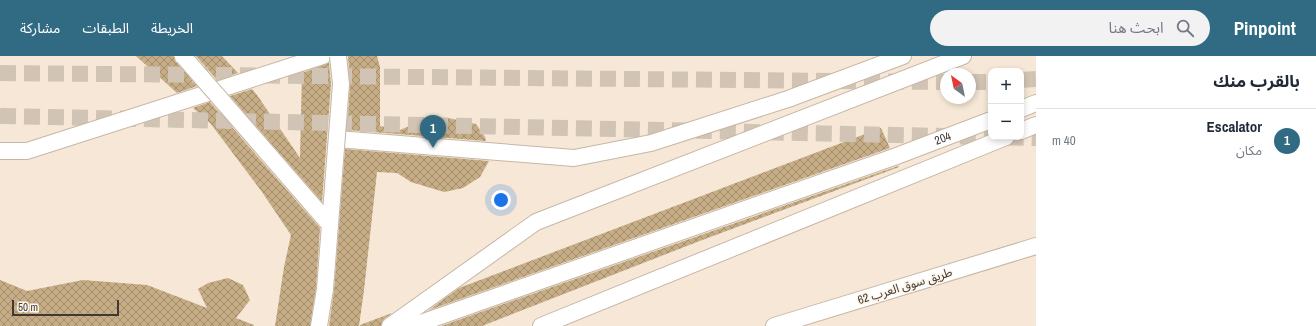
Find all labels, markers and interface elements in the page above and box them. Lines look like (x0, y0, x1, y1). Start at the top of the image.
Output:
search box (930, 10, 1210, 46)
text: Pinpoint (1234, 15, 1296, 41)
text: ابحث هنا (1109, 17, 1164, 38)
icon: search (1174, 17, 1196, 39)
text: مشاركة (20, 19, 60, 37)
text: الطبقات (82, 19, 129, 37)
text: الخريطة (151, 19, 193, 37)
north arrow (940, 68, 976, 104)
map controls (988, 68, 1024, 140)
button: + (988, 68, 1024, 104)
text: بالقرب منك (1213, 69, 1300, 92)
button: − (988, 104, 1024, 140)
pin: 1 (420, 115, 446, 148)
text: Escalator (1207, 116, 1262, 137)
street label: 204 (932, 128, 954, 149)
text: 40 m (1052, 132, 1076, 149)
text: 1 (1284, 132, 1290, 149)
text: مكان (1236, 142, 1262, 159)
your location (491, 190, 511, 210)
street label: طريق سوق العرب 62 (856, 264, 954, 308)
scale bar (12, 298, 119, 317)
text: 50 m (18, 300, 38, 314)

